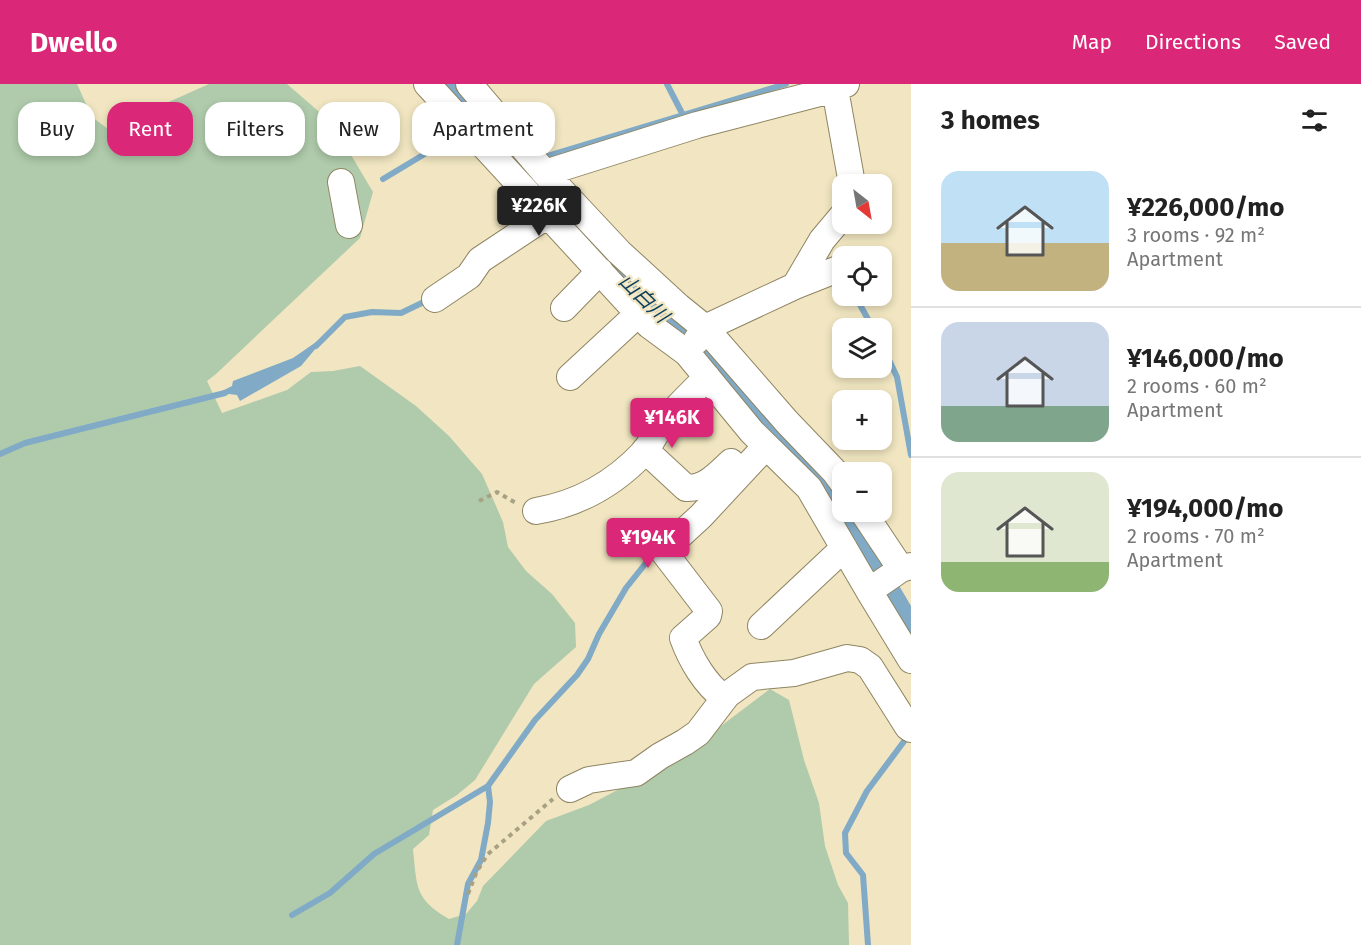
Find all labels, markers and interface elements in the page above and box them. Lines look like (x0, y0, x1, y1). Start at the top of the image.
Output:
text: Dwello (30, 26, 118, 59)
text: Map (1072, 29, 1112, 55)
text: Directions (1145, 29, 1241, 55)
text: Saved (1274, 29, 1331, 55)
chip: Buy (18, 102, 95, 156)
chip: Rent (107, 102, 193, 156)
chip: Filters (205, 102, 305, 156)
chip: New (317, 102, 400, 156)
chip: Apartment (412, 102, 555, 156)
icon: filters (1298, 104, 1331, 137)
text: 3 homes (941, 105, 1040, 136)
north arrow (832, 174, 892, 234)
map controls (832, 174, 892, 522)
pin: ¥226K (497, 186, 581, 237)
text: ¥226,000/mo (1127, 192, 1284, 223)
text: ¥226K (511, 193, 567, 217)
icon: home (989, 195, 1061, 267)
text: 3 rooms · 92 m² (1127, 223, 1265, 247)
button: locate (832, 246, 892, 306)
text: Apartment (1127, 247, 1223, 271)
water label: 山白川 (614, 269, 675, 329)
button: layers (832, 318, 892, 378)
text: ¥146,000/mo (1127, 343, 1284, 374)
icon: home (989, 346, 1061, 418)
text: 2 rooms · 60 m² (1127, 374, 1267, 398)
button: + (832, 390, 892, 450)
pin: ¥146K (630, 398, 714, 449)
text: Apartment (1127, 398, 1223, 422)
text: ¥146K (644, 405, 700, 429)
button: − (832, 462, 892, 522)
text: ¥194,000/mo (1127, 493, 1283, 524)
icon: home (989, 496, 1061, 568)
pin: ¥194K (606, 518, 690, 569)
text: 2 rooms · 70 m² (1127, 524, 1265, 548)
text: ¥194K (621, 525, 676, 549)
text: Apartment (1127, 548, 1223, 572)

